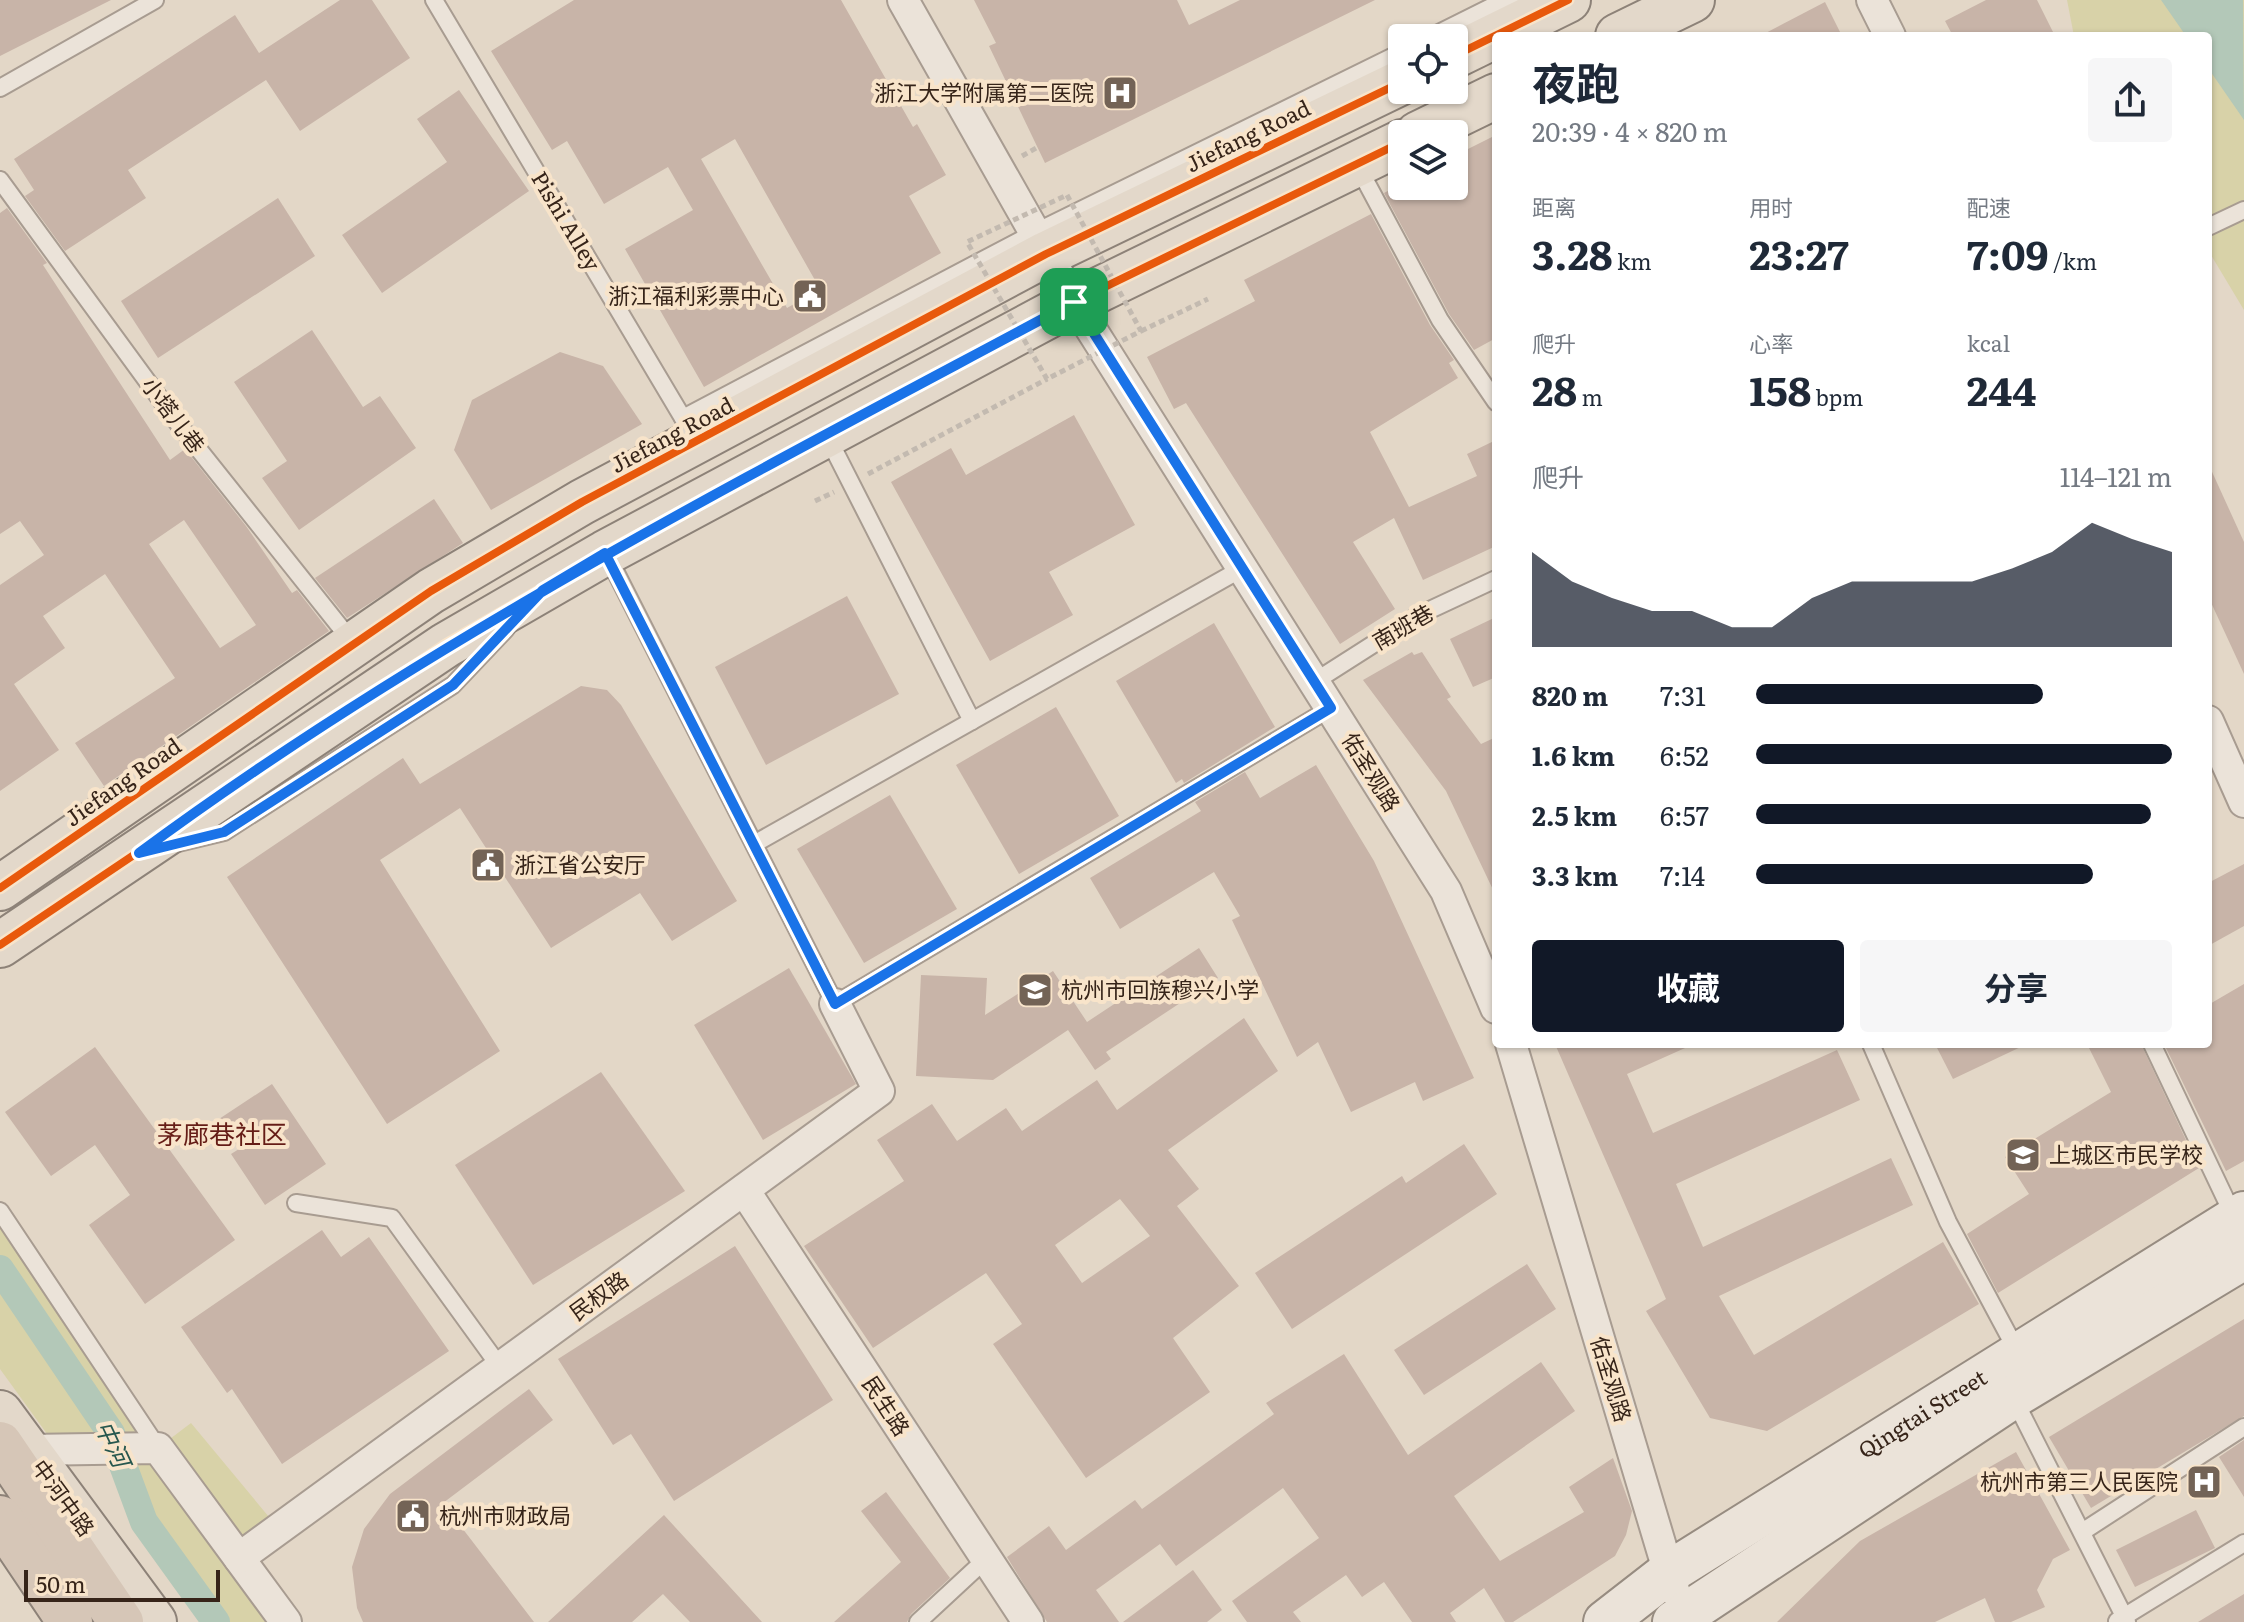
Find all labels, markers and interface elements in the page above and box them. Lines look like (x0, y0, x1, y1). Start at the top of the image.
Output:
map controls (1388, 24, 1468, 200)
button: locate (1388, 24, 1468, 104)
text: 夜跑 (1532, 48, 1620, 114)
button: share (2088, 58, 2172, 142)
hospital icon: 浙江大学附属第二医院 (1101, 74, 1139, 112)
place label: 浙江大学附属第二医院 (874, 75, 1094, 108)
street label: Jiefang Road (1179, 90, 1315, 179)
text: 20:39 · 4 × 820 m (1532, 111, 1728, 150)
button: layers (1388, 120, 1468, 200)
street label: Pishi Alley (524, 164, 610, 277)
text: 距离 (1532, 190, 1576, 223)
text: 用时 (1749, 190, 1793, 223)
text: 配速 (1967, 190, 2011, 223)
text: 3.28 (1532, 223, 1613, 282)
text: 23:27 (1749, 223, 1849, 282)
text: 7:09 (1967, 223, 2049, 282)
text: km (1613, 244, 1652, 277)
text: /km (2049, 244, 2097, 277)
pin (1040, 268, 1108, 336)
public building icon: 浙江福利彩票中心 (791, 277, 829, 315)
place label: 浙江福利彩票中心 (608, 278, 784, 311)
icon: arrive (1052, 280, 1096, 324)
text: 爬升 (1532, 326, 1576, 359)
text: 心率 (1749, 326, 1793, 359)
text: kcal (1967, 326, 2010, 359)
text: 28 (1532, 359, 1577, 418)
text: 158 (1749, 359, 1811, 418)
text: 244 (1967, 359, 2036, 418)
street label: 小塔儿巷 (135, 369, 214, 459)
text: m (1577, 380, 1603, 413)
text: bpm (1811, 380, 1863, 413)
street label: Jiefang Road (604, 387, 739, 480)
text: 爬升 (1532, 456, 1584, 495)
text: 114–121 m (2060, 456, 2172, 495)
street label: 南班巷 (1365, 595, 1439, 656)
text: 820 m (1532, 675, 1608, 714)
text: 7:31 (1660, 675, 1706, 714)
street label: 佑圣观路 (1335, 725, 1410, 817)
street label: Jiefang Road (57, 728, 187, 833)
text: 1.6 km (1532, 735, 1615, 774)
text: 6:52 (1660, 735, 1709, 774)
text: 2.5 km (1532, 795, 1617, 834)
text: 6:57 (1660, 795, 1709, 834)
public building icon: 浙江省公安厅 (469, 846, 507, 884)
place label: 浙江省公安厅 (514, 847, 646, 880)
text: 3.3 km (1532, 855, 1618, 894)
text: 7:14 (1660, 855, 1705, 894)
button: 收藏 (1532, 940, 1844, 1032)
button: 分享 (1860, 940, 2172, 1032)
school or university icon: 杭州市回族穆兴小学 (1016, 971, 1054, 1009)
place label: 杭州市回族穆兴小学 (1061, 972, 1259, 1005)
district label: 茅廊巷社区 (157, 1113, 287, 1152)
school or university icon: 上城区市民学校 (2004, 1136, 2042, 1174)
place label: 上城区市民学校 (2049, 1137, 2203, 1170)
street label: 民权路 (562, 1262, 635, 1328)
street label: 佑圣观路 (1584, 1332, 1641, 1425)
street label: Qingtai Street (1851, 1360, 1993, 1465)
street label: 民生路 (855, 1369, 919, 1442)
water label: 中河 (88, 1414, 142, 1476)
street label: 中河中路 (25, 1452, 103, 1542)
hospital icon: 杭州市第三人民医院 (2185, 1463, 2223, 1501)
place label: 杭州市第三人民医院 (1980, 1464, 2178, 1497)
public building icon: 杭州市财政局 (394, 1497, 432, 1535)
place label: 杭州市财政局 (439, 1498, 571, 1531)
scale bar (24, 1566, 220, 1602)
text: 50 m (36, 1567, 86, 1600)

